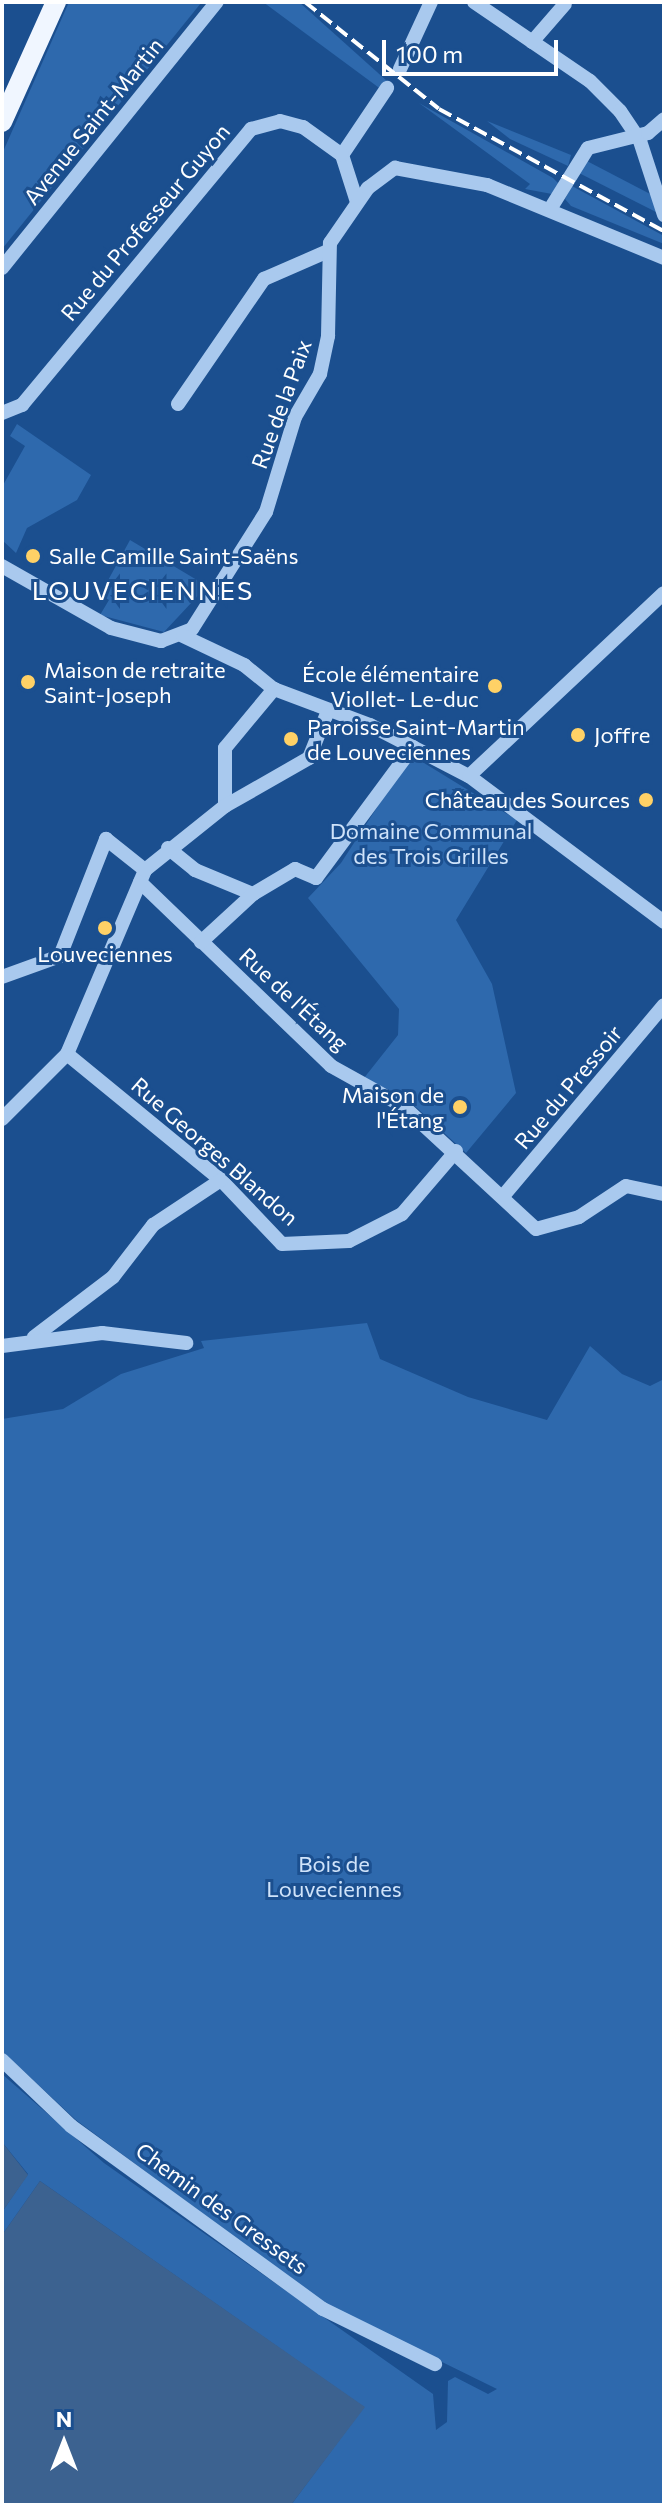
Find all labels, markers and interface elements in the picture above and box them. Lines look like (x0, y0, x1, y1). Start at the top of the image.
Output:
scale bar (386, 24, 562, 74)
street label: Avenue Saint-Martin (18, 32, 168, 210)
text: 100 m (396, 39, 463, 68)
street label: Rue du Professeur Guyon (55, 118, 235, 326)
street label: Rue de la Paix (245, 336, 317, 472)
place label: Salle Camille Saint-Saëns (49, 543, 298, 569)
marker: Salle Camille Saint-Saëns (24, 547, 42, 565)
district label: LOUVECIENNES (32, 574, 254, 606)
place label: Maison de retraite Saint-Joseph (44, 656, 226, 708)
place label: École élémentaire Viollet- Le-duc (302, 660, 479, 712)
marker: Maison de retraite Saint-Joseph (19, 673, 37, 691)
marker: École élémentaire Viollet- Le-duc (486, 677, 504, 695)
place label: Paroisse Saint-Martin de Louveciennes (307, 713, 525, 764)
place label: Joffre (594, 722, 650, 748)
marker: Joffre (569, 726, 587, 744)
marker: Paroisse Saint-Martin de Louveciennes (282, 730, 300, 748)
place label: Château des Sources (425, 787, 630, 813)
marker: Château des Sources (637, 791, 655, 809)
park label: Domaine Communal des Trois Grilles (330, 817, 532, 868)
marker: Louveciennes (96, 919, 114, 937)
place label: Louveciennes (37, 941, 173, 967)
street label: Rue de l'Étang (234, 942, 354, 1056)
street label: Rue du Pressoir (509, 1020, 627, 1154)
street label: Rue Georges Blandon (126, 1071, 304, 1231)
place label: Maison de l'Étang (342, 1081, 444, 1132)
marker: Maison de l'Étang (451, 1098, 469, 1116)
park label: Bois de Louveciennes (266, 1850, 402, 1902)
street label: Chemin des Gressets (131, 2137, 313, 2279)
north arrow (24, 2403, 104, 2483)
text: N (56, 2405, 72, 2432)

